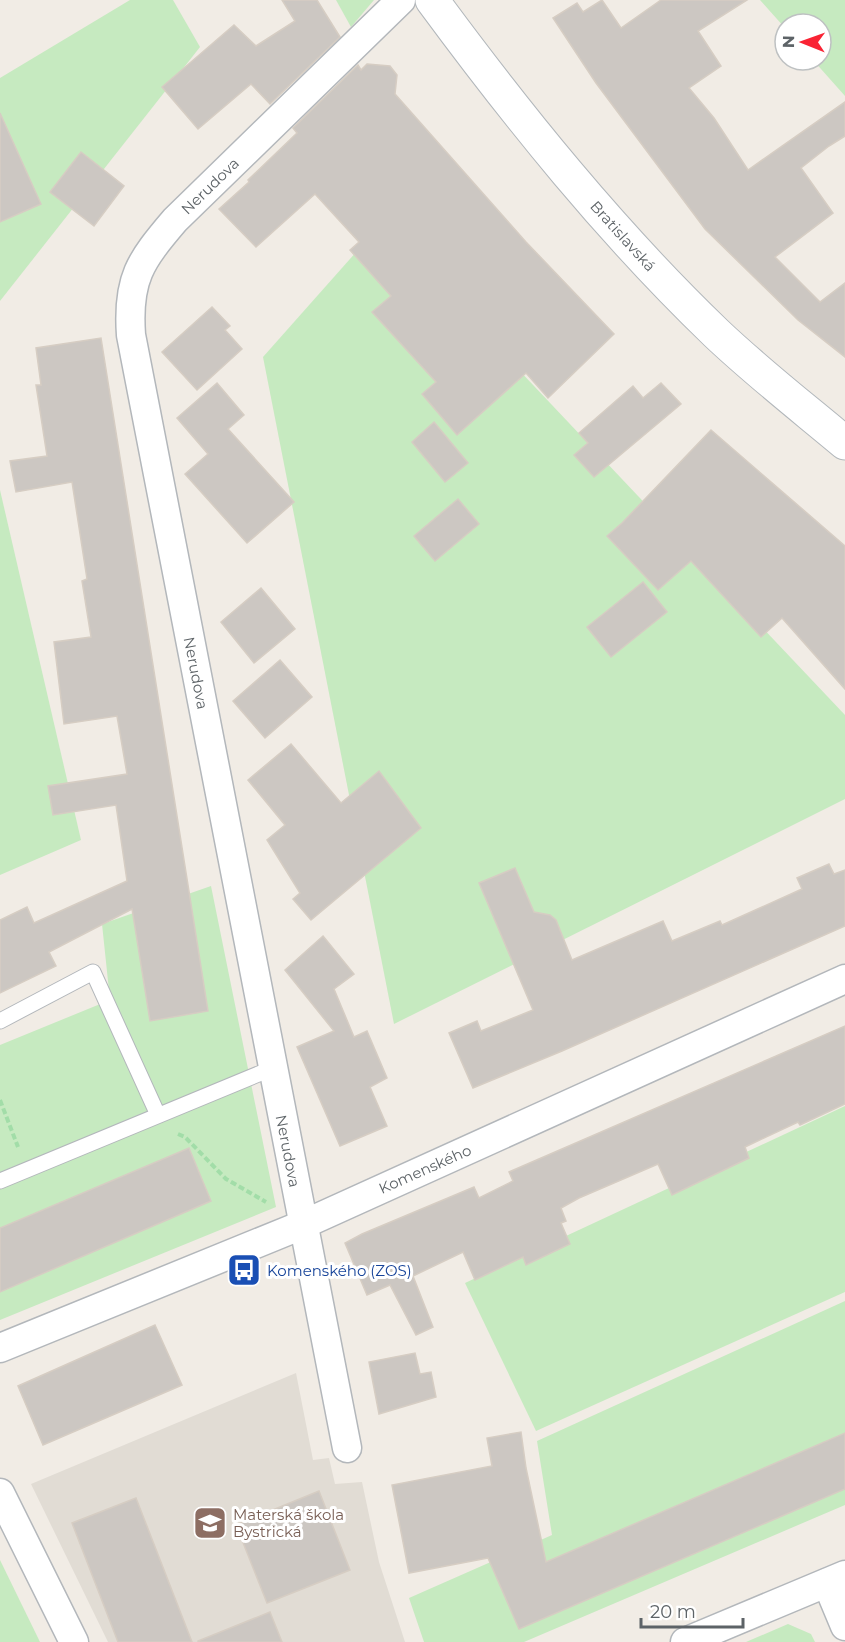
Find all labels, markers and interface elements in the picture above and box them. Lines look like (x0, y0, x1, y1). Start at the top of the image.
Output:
north arrow (773, 12, 833, 72)
text: N (779, 35, 798, 48)
street label: Nerudova (177, 154, 243, 218)
street label: Bratislavská (586, 197, 660, 275)
street label: Nerudova (180, 635, 212, 711)
street label: Nerudova (272, 1113, 304, 1189)
street label: Komenského (376, 1140, 474, 1198)
bus stop icon: Komenského (ZOS) (226, 1252, 262, 1288)
place label: Komenského (ZOS) (267, 1261, 412, 1280)
school or university icon: Materská škola Bystrická (192, 1505, 228, 1541)
place label: Materská škola Bystrická (233, 1505, 344, 1541)
scale bar (641, 1591, 743, 1629)
text: 20 m (650, 1601, 696, 1623)

